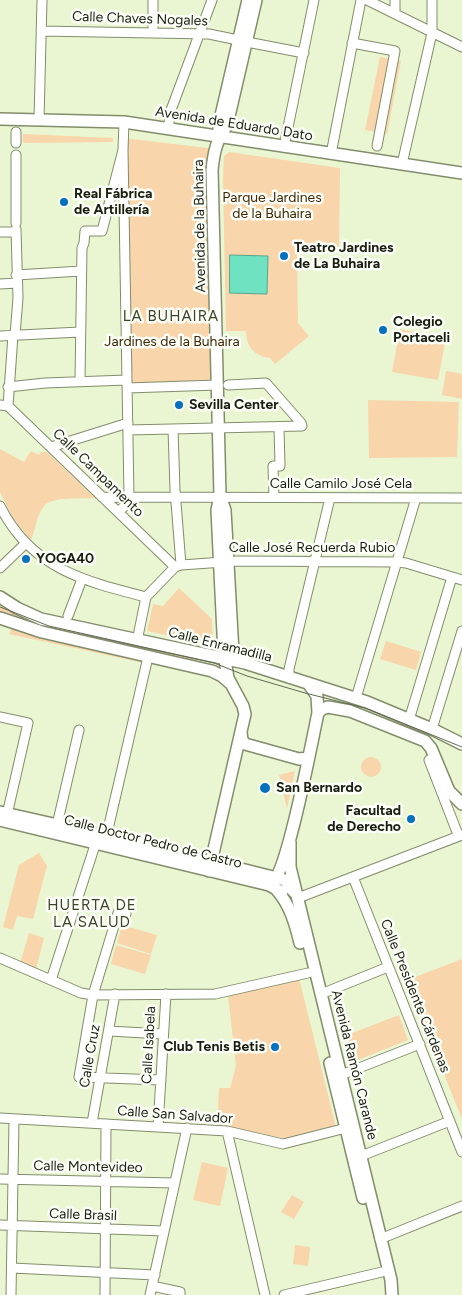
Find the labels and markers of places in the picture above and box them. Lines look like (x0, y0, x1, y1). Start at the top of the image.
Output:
place label: Real Fábrica de Artillería (74, 186, 152, 218)
marker: Real Fábrica de Artillería (58, 196, 70, 208)
place label: Teatro Jardines de La Buhaira (294, 240, 394, 272)
marker: Teatro Jardines de La Buhaira (278, 250, 290, 262)
place label: Colegio Portaceli (393, 314, 450, 347)
marker: Colegio Portaceli (377, 324, 389, 336)
place label: Sevilla Center (189, 397, 279, 413)
marker: Sevilla Center (173, 399, 185, 411)
place label: YOGA40 (36, 551, 94, 567)
marker: YOGA40 (20, 553, 32, 565)
place label: San Bernardo (276, 780, 362, 796)
marker: San Bernardo (258, 781, 272, 795)
place label: Facultad de Derecho (327, 803, 401, 836)
marker: Facultad de Derecho (405, 813, 417, 825)
place label: Club Tenis Betis (163, 1039, 265, 1055)
marker: Club Tenis Betis (269, 1041, 281, 1053)

